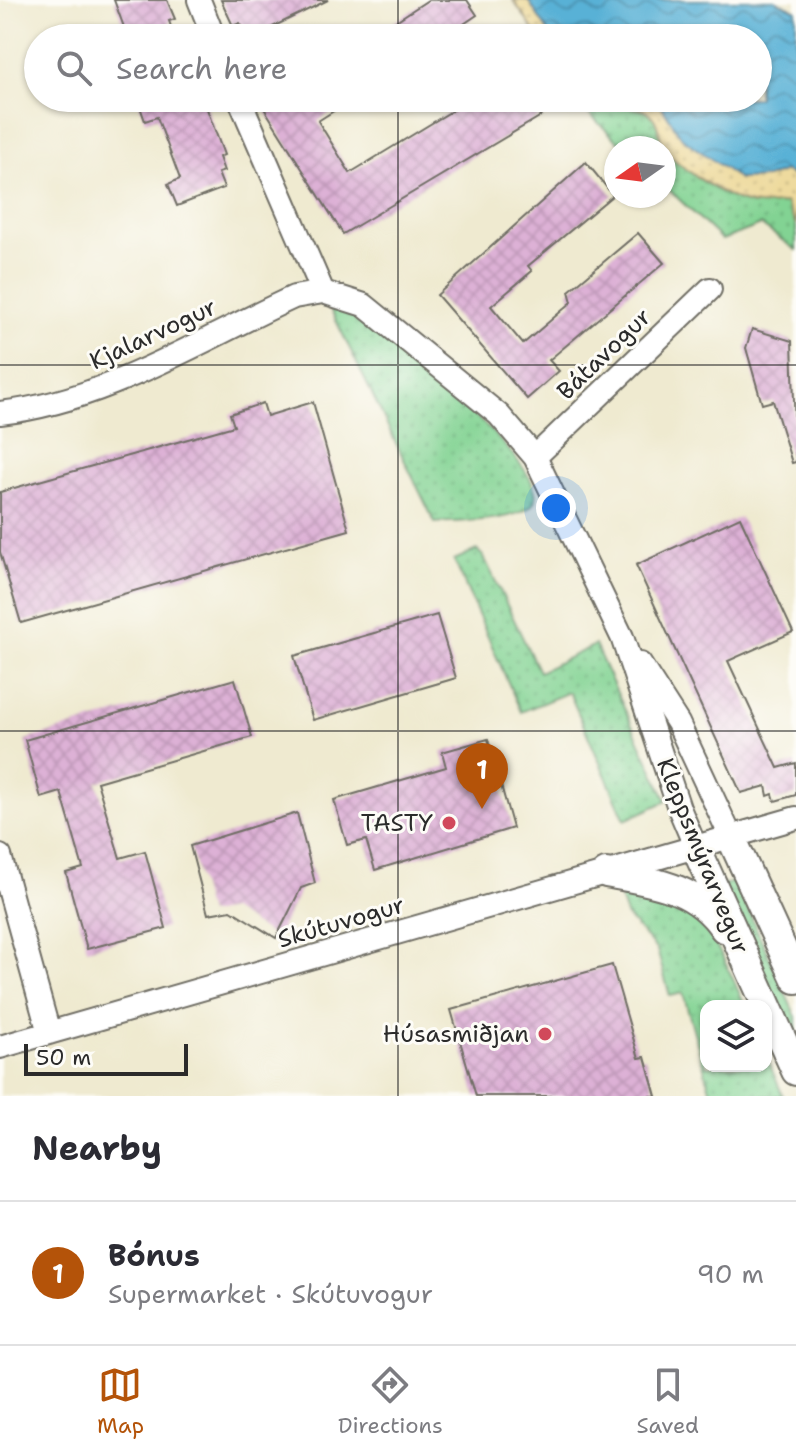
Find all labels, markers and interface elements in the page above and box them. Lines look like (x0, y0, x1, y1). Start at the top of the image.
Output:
search box (24, 24, 772, 112)
icon: search (52, 46, 96, 90)
text: Search here (116, 48, 287, 89)
north arrow (604, 136, 676, 208)
street label: Kjalarvogur (84, 291, 222, 377)
street label: Bátavogur (550, 301, 658, 407)
your location (536, 488, 576, 528)
pin: 1 (456, 743, 508, 809)
street label: Kleppsmýrarvegur (649, 753, 757, 959)
place label: TASTY (361, 807, 434, 839)
marker: TASTY (440, 814, 458, 832)
street label: Skútuvogur (274, 889, 408, 955)
map controls (700, 1000, 772, 1072)
button: layers (700, 1000, 772, 1072)
place label: Húsasmiðjan (383, 1018, 529, 1050)
marker: Húsasmiðjan (536, 1025, 554, 1043)
scale bar (24, 1040, 188, 1076)
text: 50 m (36, 1043, 91, 1072)
text: Nearby (32, 1125, 162, 1171)
text: Bónus (108, 1235, 200, 1276)
text: 1 (52, 1256, 64, 1291)
text: 90 m (697, 1256, 764, 1291)
text: Supermarket · Skútuvogur (108, 1276, 433, 1311)
tab: Map (97, 1363, 144, 1440)
tab: Directions (338, 1363, 443, 1440)
tab: Saved (637, 1363, 699, 1440)

